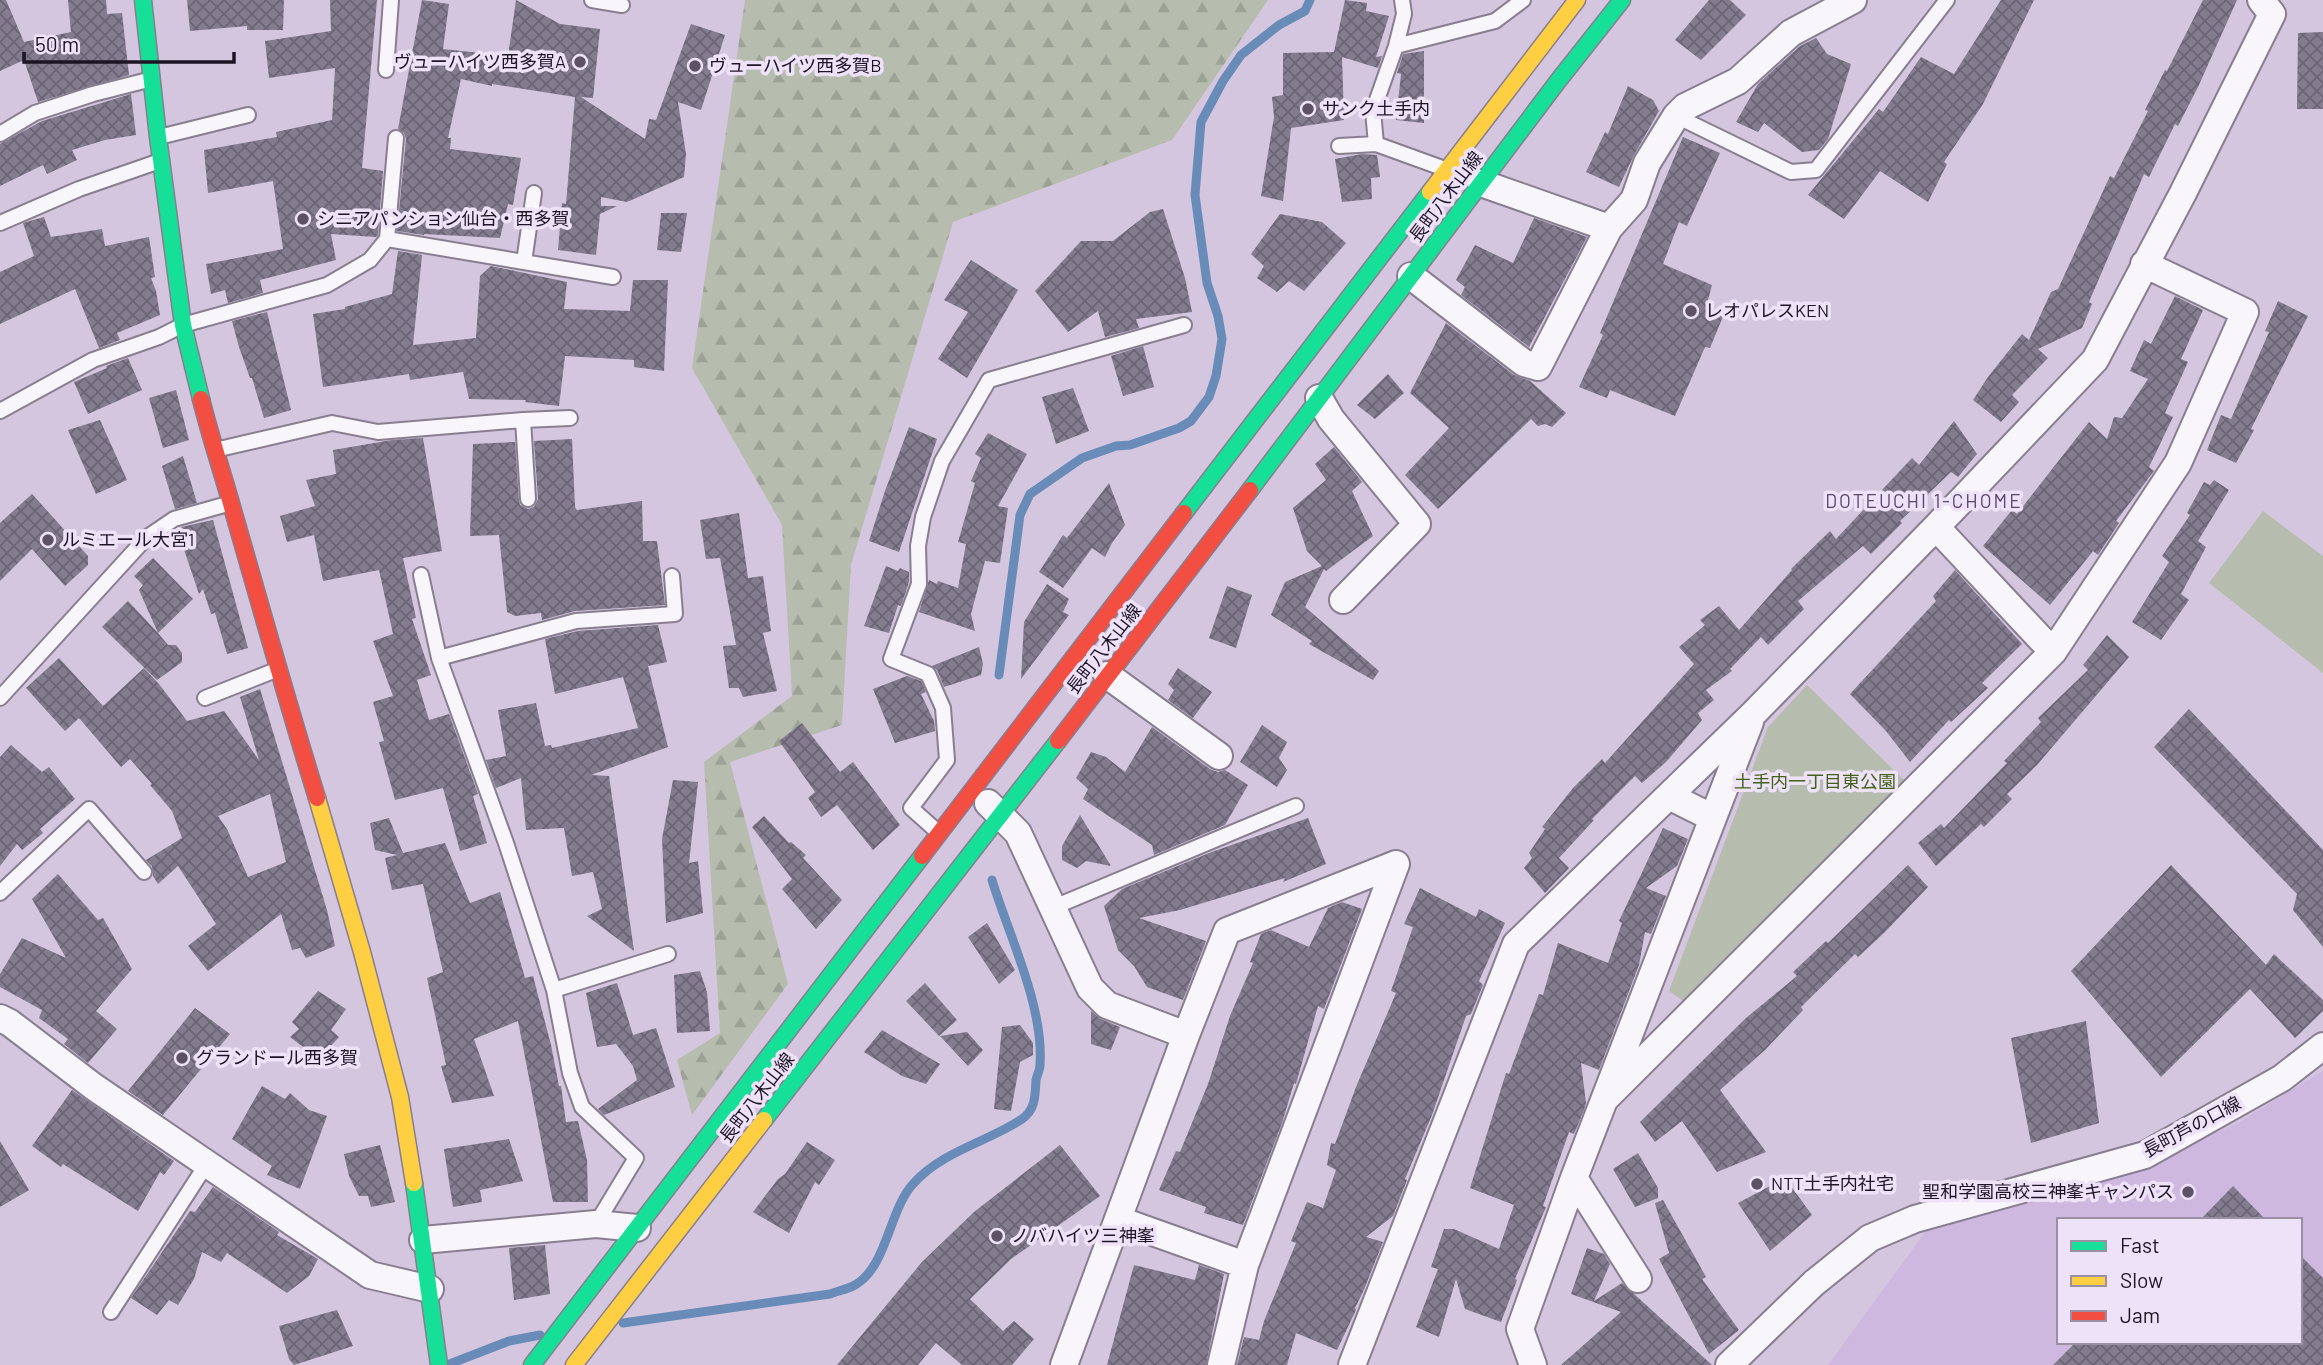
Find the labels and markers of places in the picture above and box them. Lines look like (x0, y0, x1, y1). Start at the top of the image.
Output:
place label: ヴューハイツ西多賀A (394, 50, 566, 72)
marker: ヴューハイツ西多賀A (572, 54, 588, 70)
place label: ヴューハイツ西多賀B (709, 54, 882, 76)
marker: ヴューハイツ西多賀B (687, 58, 703, 74)
place label: サンク土手内 (1322, 97, 1430, 119)
marker: サンク土手内 (1300, 101, 1316, 117)
place label: シニアパンション仙台・西多賀 (317, 207, 570, 229)
marker: シニアパンション仙台・西多賀 (295, 211, 311, 227)
place label: レオパレスKEN (1705, 299, 1829, 321)
marker: レオパレスKEN (1683, 303, 1699, 319)
place label: ルミエール大宮1 (62, 528, 194, 550)
marker: ルミエール大宮1 (40, 532, 56, 548)
place label: グランドール西多賀 (196, 1046, 358, 1068)
marker: グランドール西多賀 (174, 1050, 190, 1066)
place label: NTT土手内社宅 (1771, 1172, 1894, 1194)
marker: NTT土手内社宅 (1749, 1176, 1765, 1192)
place label: 聖和学園高校三神峯キャンパス (1922, 1180, 2174, 1202)
marker: 聖和学園高校三神峯キャンパス (2180, 1184, 2196, 1200)
place label: ノバハイツ三神峯 (1011, 1224, 1155, 1246)
marker: ノバハイツ三神峯 (989, 1228, 1005, 1244)

